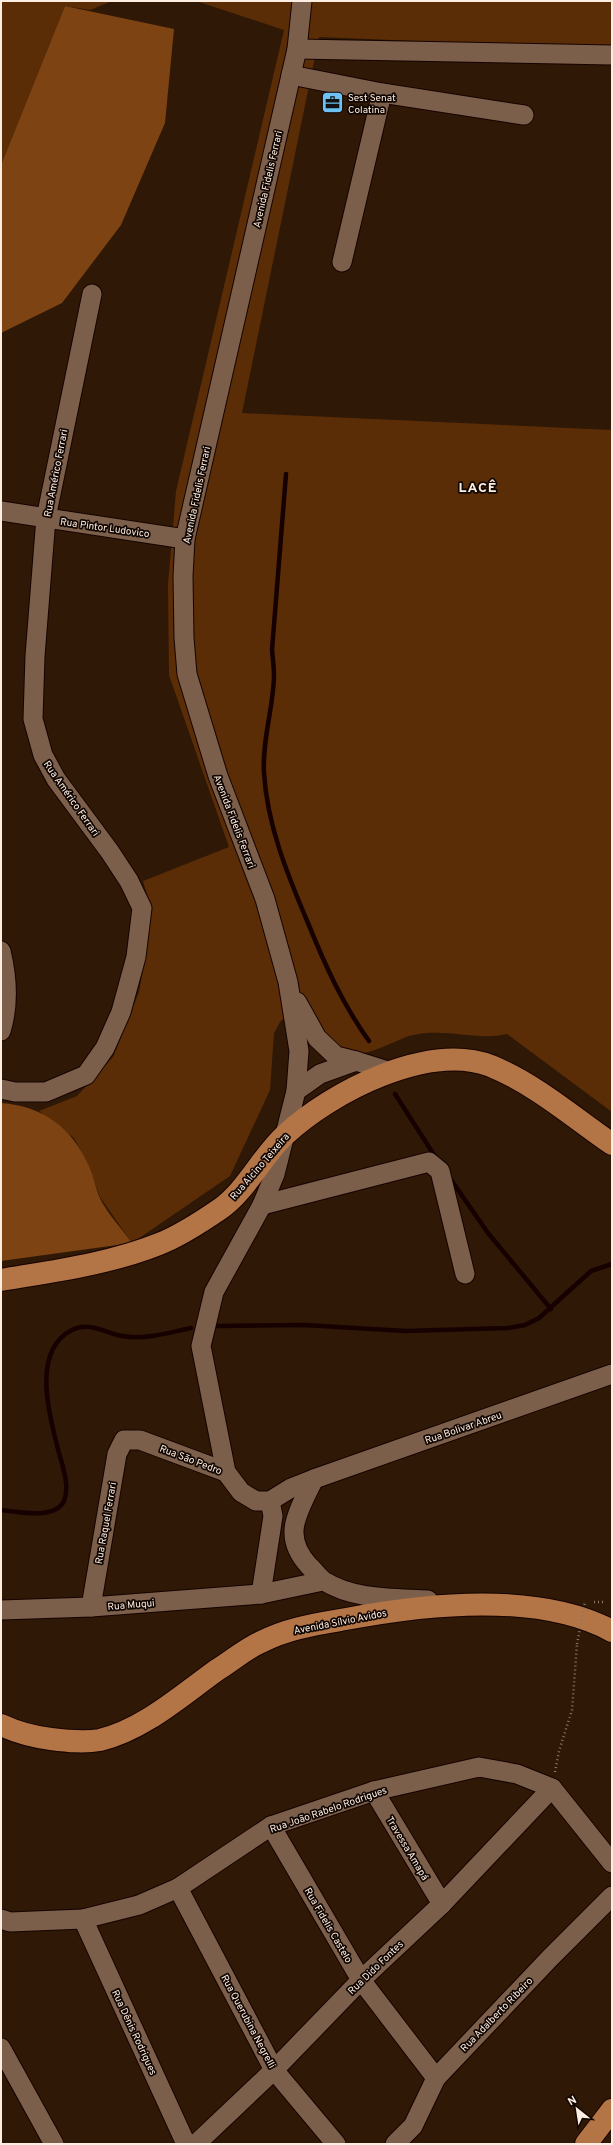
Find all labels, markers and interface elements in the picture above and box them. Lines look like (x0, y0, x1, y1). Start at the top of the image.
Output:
office icon: Sest Senat Colatina (320, 90, 346, 116)
place label: Sest Senat Colatina (348, 92, 396, 117)
street label: Avenida Fidelis Ferrari (251, 130, 286, 229)
street label: Rua Américo Ferrari (42, 428, 71, 518)
street label: Avenida Fidelis Ferrari (181, 445, 214, 545)
district label: LACÊ (458, 479, 498, 497)
street label: Rua Pintor Ludovico (59, 516, 151, 541)
street label: Rua Américo Ferrari (40, 759, 102, 839)
street label: Avenida Fidelis Ferrari (210, 773, 257, 870)
street label: Rua Alcino Teixeira (228, 1131, 293, 1203)
street label: Rua Bolivar Abreu (423, 1409, 504, 1448)
street label: Rua São Pedro (157, 1443, 224, 1478)
street label: Rua Raquel Ferrari (93, 1481, 120, 1565)
street label: Rua Muqui (107, 1597, 155, 1614)
street label: Avenida Sílvio Avidos (293, 1607, 388, 1638)
street label: Rua João Rabelo Rodrigues (268, 1784, 389, 1837)
street label: Travessa Amapá (383, 1814, 431, 1883)
street label: Rua Fidelis Castelo (301, 1886, 355, 1966)
street label: Rua Dido Fontes (346, 1938, 407, 1998)
street label: Rua Querubina Negrelli (217, 1973, 278, 2071)
street label: Rua Adalberto Ribeiro (458, 1975, 536, 2055)
street label: Rua Dênis Rodrigues (108, 1988, 159, 2078)
north arrow (557, 2089, 597, 2129)
text: N (566, 2093, 579, 2109)

